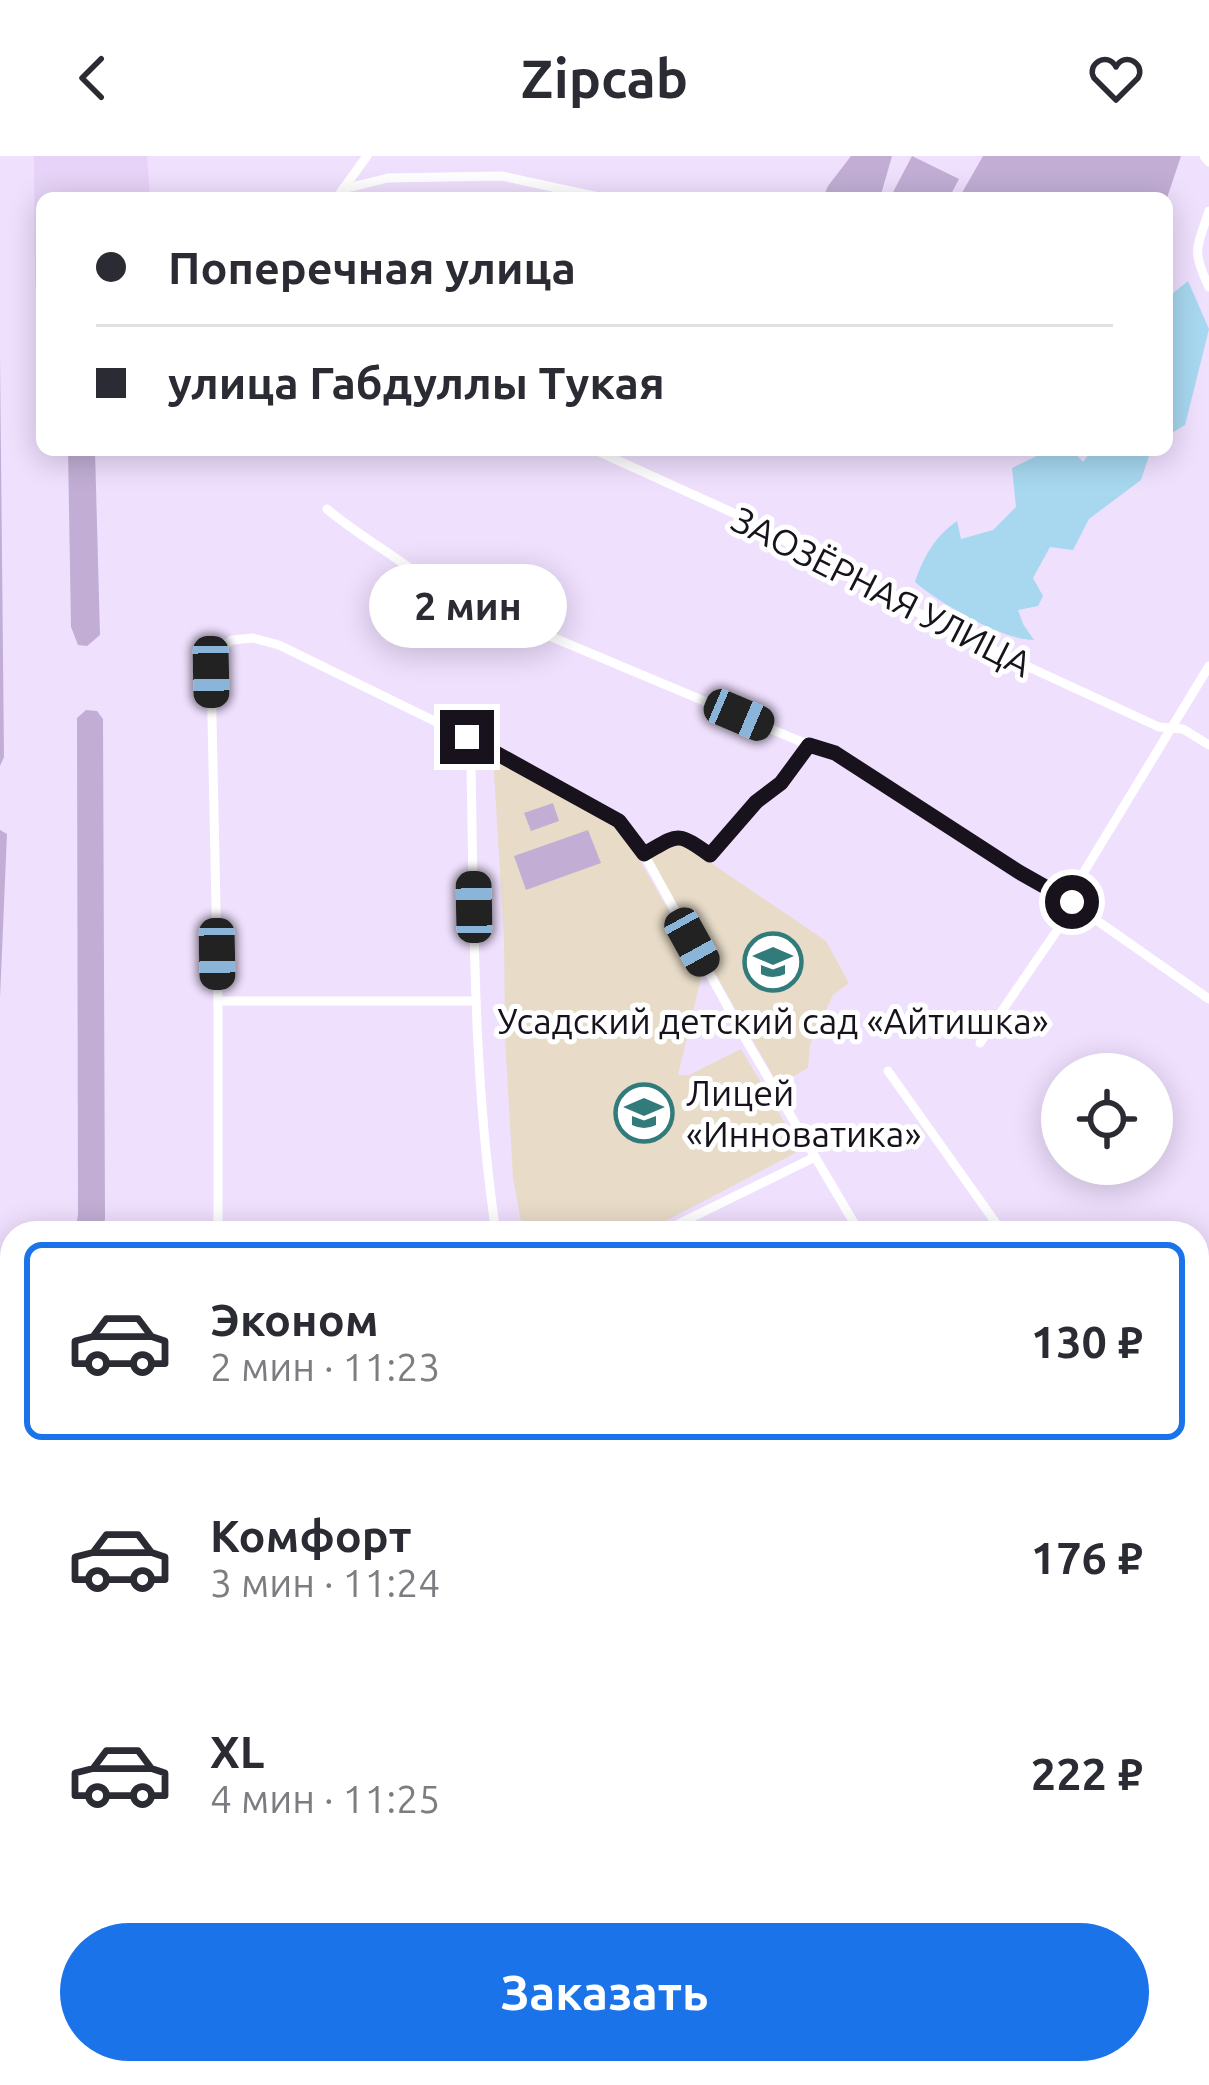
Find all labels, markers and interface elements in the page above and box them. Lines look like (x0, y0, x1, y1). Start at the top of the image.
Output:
icon: back (60, 45, 126, 111)
icon: heart (1083, 45, 1149, 111)
text: Zipcab (521, 48, 688, 108)
text: Поперечная улица (168, 242, 576, 293)
text: улица Габдуллы Тукая (168, 357, 665, 408)
street label: ЗАОЗЁРНАЯ УЛИЦА (725, 498, 1039, 685)
callout: 2 мин (368, 563, 566, 647)
text: 2 мин (414, 584, 522, 627)
car (192, 636, 230, 708)
car (699, 684, 779, 746)
route end (440, 710, 494, 764)
car (455, 871, 493, 943)
route start (1045, 875, 1099, 929)
car (659, 902, 725, 982)
car (198, 918, 236, 990)
school or university icon: Усадский детский сад «Айтишка» (742, 931, 804, 993)
place label: Усадский детский сад «Айтишка» (497, 1000, 1049, 1041)
map controls (1041, 1053, 1173, 1185)
button: locate (1041, 1053, 1173, 1185)
place label: Лицей «Инноватика» (686, 1072, 921, 1154)
school or university icon: Лицей «Инноватика» (613, 1082, 675, 1144)
icon: car (66, 1287, 174, 1395)
text: Эконом (210, 1294, 379, 1345)
text: 130 ₽ (1031, 1316, 1143, 1367)
text: 2 мин · 11:23 (210, 1345, 440, 1388)
icon: car (66, 1503, 174, 1611)
text: Комфорт (210, 1510, 412, 1561)
text: 176 ₽ (1031, 1532, 1143, 1583)
text: 3 мин · 11:24 (210, 1561, 440, 1604)
icon: car (66, 1719, 174, 1827)
text: XL (210, 1726, 264, 1777)
text: 222 ₽ (1031, 1748, 1143, 1799)
text: 4 мин · 11:25 (210, 1777, 440, 1820)
button: Заказать (60, 1923, 1149, 2061)

